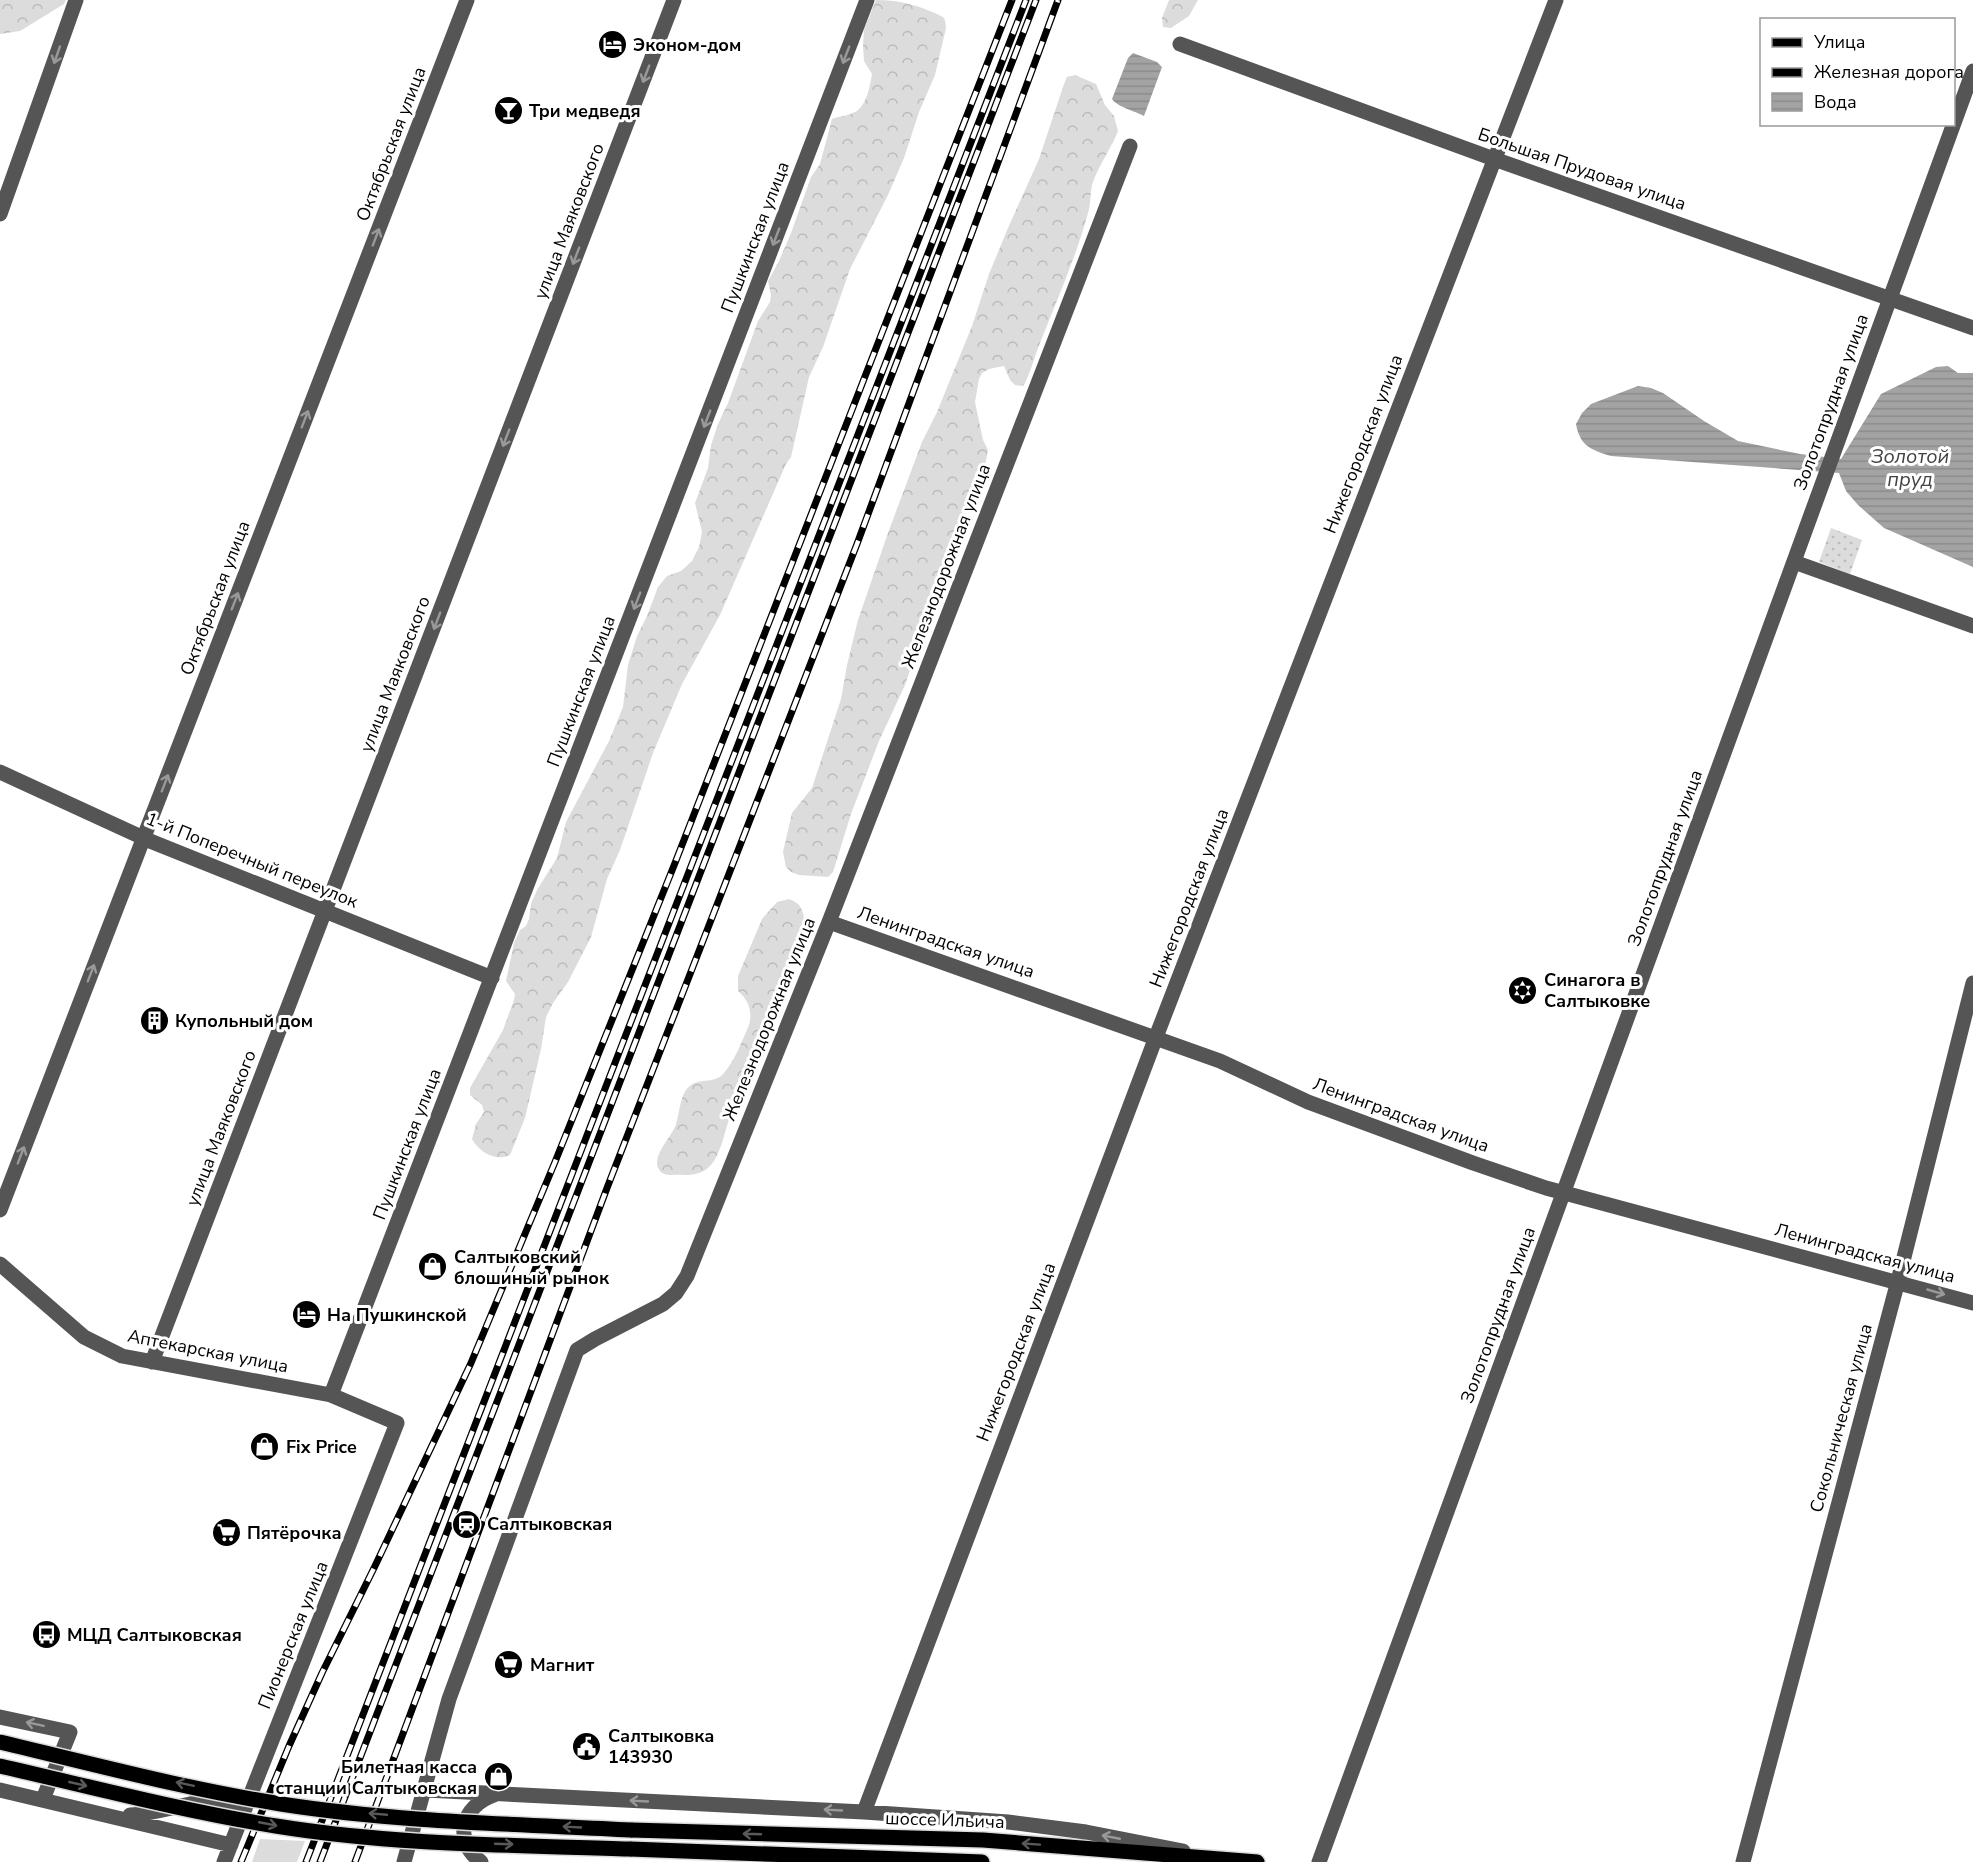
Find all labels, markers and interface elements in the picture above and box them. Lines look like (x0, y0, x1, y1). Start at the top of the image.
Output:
legend (1760, 18, 1955, 126)
hotel icon: Эконом-дом (596, 29, 628, 61)
text: Улица (1813, 30, 1865, 54)
place label: Эконом-дом (633, 33, 741, 57)
one-way arrow (50, 45, 61, 64)
one-way arrow (840, 45, 851, 63)
text: Железная дорога (1814, 60, 1964, 84)
street label: Октябрьская улица (350, 63, 432, 225)
one-way arrow (640, 64, 651, 83)
text: Вода (1814, 90, 1857, 114)
bar icon: Три медведя (492, 95, 524, 127)
place label: Три медведя (529, 99, 640, 123)
street label: Большая Прудовая улица (1475, 122, 1689, 216)
street label: улица Маяковского (528, 140, 610, 302)
street label: Пушкинская улица (715, 158, 795, 316)
one-way arrow (770, 227, 781, 245)
one-way arrow (371, 229, 382, 247)
one-way arrow (570, 247, 581, 265)
street label: Золотопрудная улица (1788, 311, 1874, 493)
street label: Нижегородская улица (1318, 351, 1408, 537)
one-way arrow (700, 409, 711, 428)
one-way arrow (300, 410, 311, 429)
one-way arrow (500, 429, 511, 447)
water label: Золотой пруд (1871, 443, 1949, 493)
street label: Железнодорожная улица (896, 460, 996, 672)
street label: Октябрьская улица (174, 517, 256, 679)
one-way arrow (630, 591, 641, 610)
one-way arrow (230, 592, 241, 611)
street label: улица Маяковского (354, 593, 436, 755)
one-way arrow (431, 611, 442, 629)
street label: Пушкинская улица (541, 612, 621, 770)
street label: Золотопрудная улица (1622, 767, 1708, 949)
one-way arrow (160, 774, 171, 793)
street label: Нижегородская улица (1144, 805, 1234, 991)
street label: 1-й Поперечный переулок (143, 806, 362, 914)
street label: Ленинградская улица (854, 900, 1038, 984)
street label: Железнодорожная улица (717, 914, 821, 1124)
one-way arrow (86, 964, 97, 983)
place label: Синагога в Салтыковке (1544, 968, 1650, 1013)
synagogue icon: Синагога в Салтыковке (1507, 974, 1539, 1006)
building icon: Купольный дом (138, 1005, 170, 1037)
place label: Купольный дом (175, 1009, 313, 1033)
street label: улица Маяковского (180, 1047, 262, 1209)
street label: Пушкинская улица (367, 1065, 447, 1223)
street label: Ленинградская улица (1310, 1072, 1492, 1158)
one-way arrow (16, 1146, 27, 1165)
street label: Ленинградская улица (1772, 1217, 1958, 1289)
street label: Золотопрудная улица (1455, 1224, 1541, 1406)
place label: Салтыковский блошиный рынок (454, 1245, 610, 1290)
shop icon: Салтыковский блошиный рынок (417, 1251, 449, 1283)
street label: Нижегородская улица (971, 1259, 1061, 1445)
one-way arrow (1926, 1287, 1945, 1298)
hotel icon: На Пушкинской (290, 1299, 322, 1331)
place label: На Пушкинской (327, 1303, 467, 1327)
street label: Сокольническая улица (1804, 1321, 1878, 1515)
street label: Аптекарская улица (126, 1324, 290, 1378)
shop icon: Fix Price (249, 1431, 281, 1463)
place label: Fix Price (286, 1435, 357, 1459)
station icon: Салтыковская (450, 1508, 482, 1540)
place label: Салтыковская (487, 1512, 612, 1536)
supermarket icon: Пятёрочка (210, 1517, 242, 1549)
place label: Пятёрочка (247, 1521, 342, 1545)
street label: Пионерская улица (252, 1557, 334, 1713)
bus stop icon: МЦД Салтыковская (30, 1619, 62, 1651)
place label: МЦД Салтыковская (67, 1623, 242, 1647)
supermarket icon: Магнит (493, 1649, 525, 1681)
place label: Магнит (530, 1653, 595, 1677)
one-way arrow (26, 1718, 45, 1730)
place label: Салтыковка 143930 (608, 1724, 714, 1769)
public building icon: Салтыковка 143930 (571, 1730, 603, 1762)
place label: Билетная касса станции Салтыковская (276, 1755, 477, 1800)
shop icon: Билетная касса станции Салтыковская (482, 1761, 514, 1793)
one-way arrow (176, 1778, 195, 1790)
one-way arrow (67, 1779, 87, 1790)
one-way arrow (629, 1795, 649, 1806)
one-way arrow (824, 1805, 844, 1816)
street label: шоссе Ильича (885, 1806, 1005, 1834)
one-way arrow (368, 1809, 388, 1820)
one-way arrow (258, 1819, 278, 1830)
one-way arrow (563, 1821, 583, 1832)
one-way arrow (743, 1828, 762, 1839)
one-way arrow (1102, 1830, 1121, 1842)
one-way arrow (1021, 1838, 1041, 1849)
one-way arrow (494, 1839, 514, 1850)

